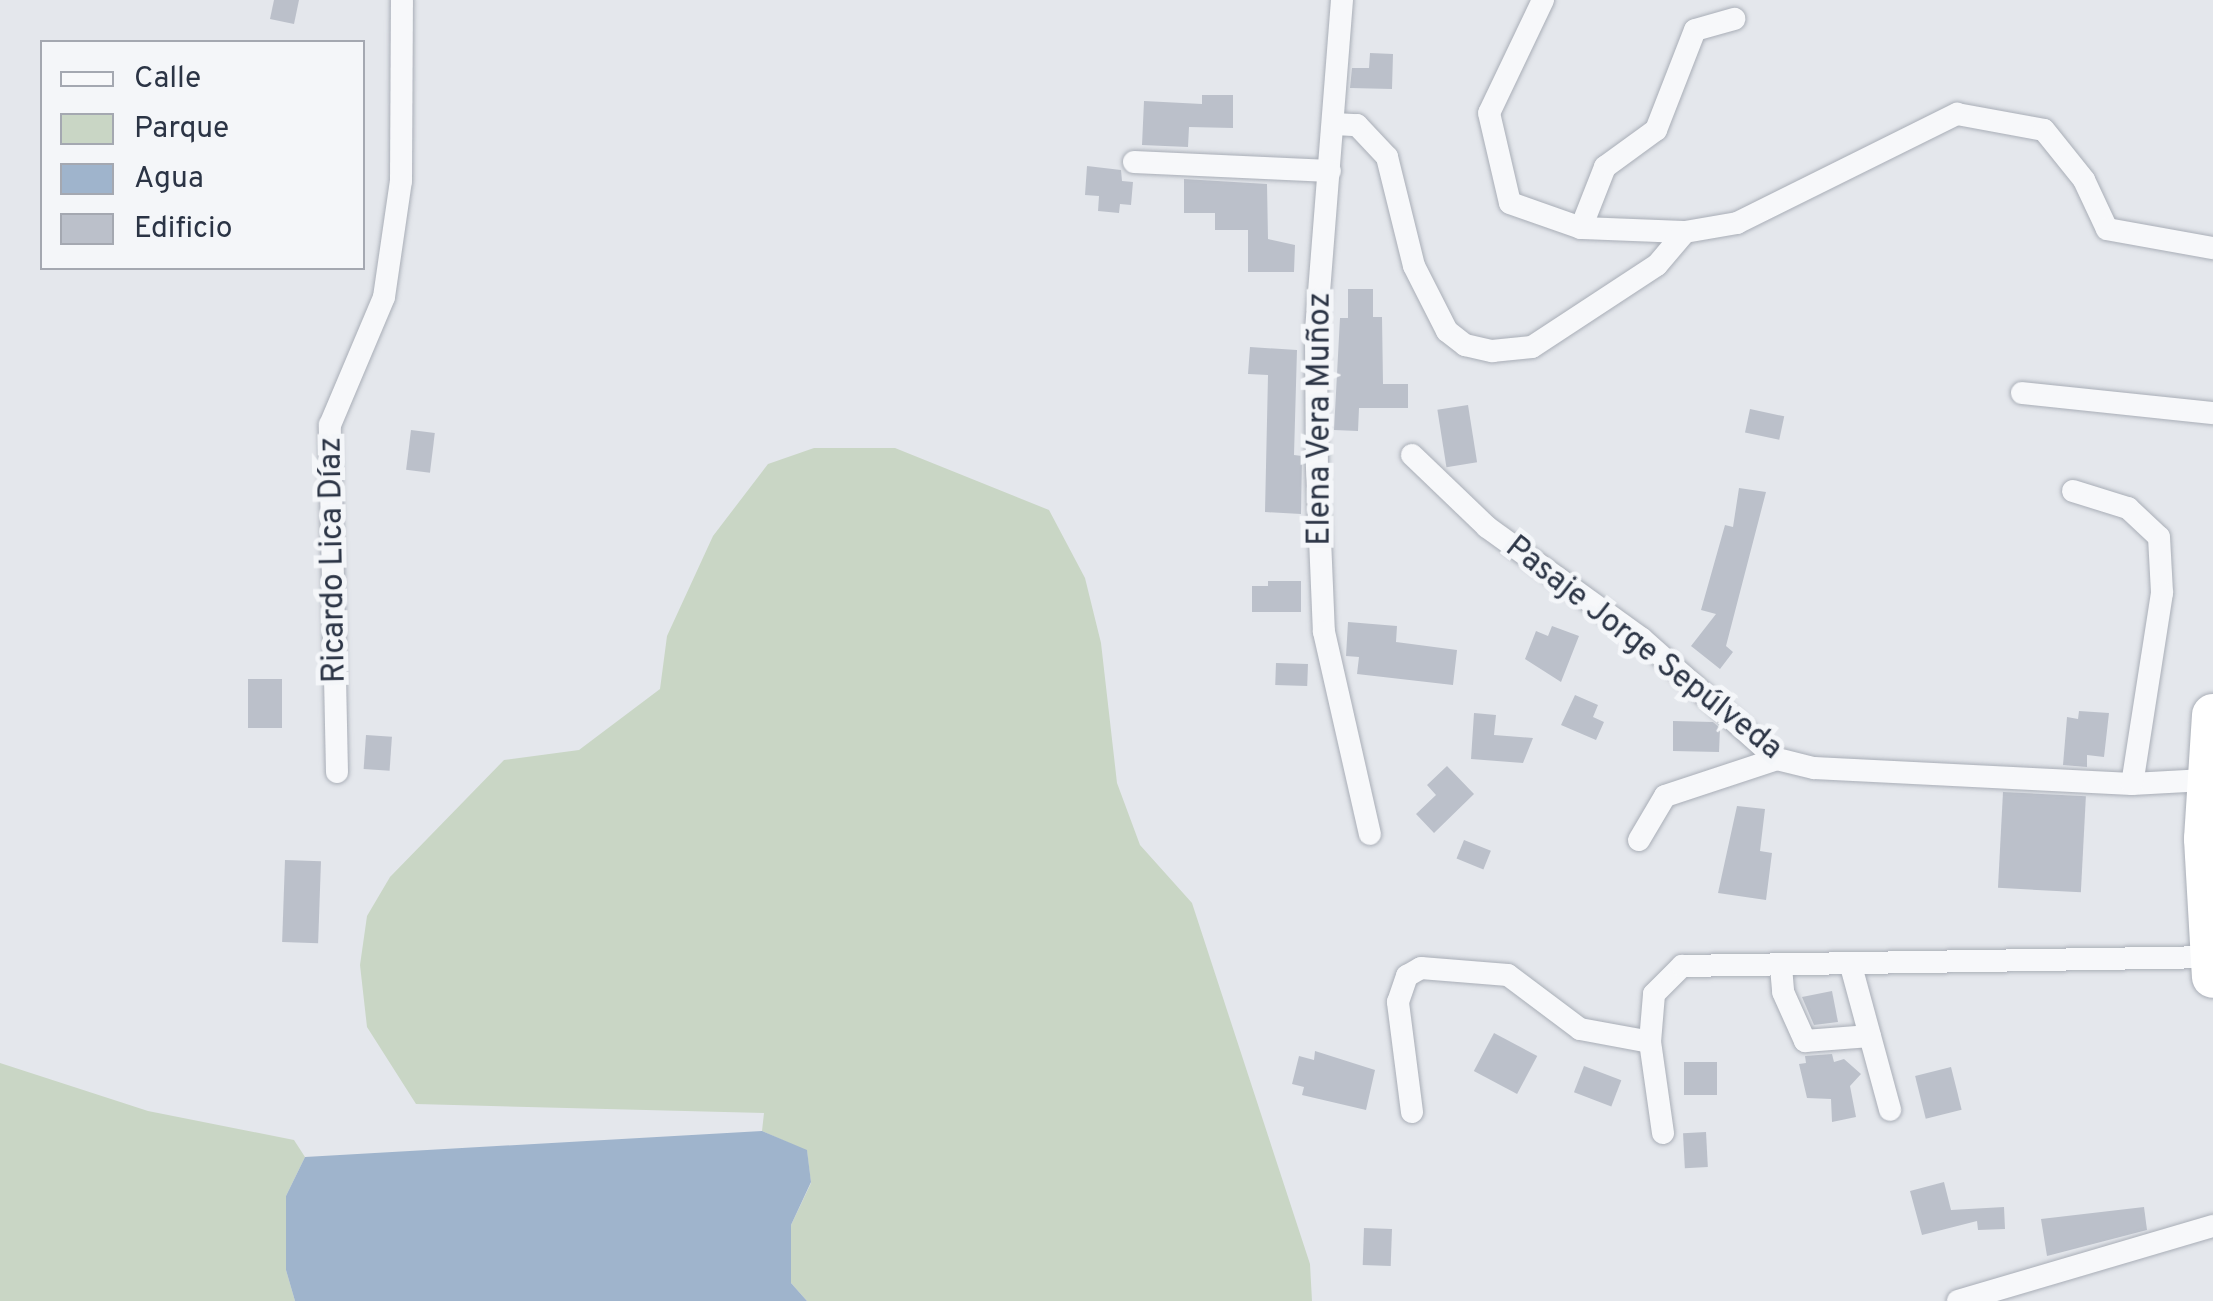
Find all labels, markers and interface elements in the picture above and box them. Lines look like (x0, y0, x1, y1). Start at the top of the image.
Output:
legend (40, 40, 365, 270)
text: Calle (134, 61, 201, 98)
text: Parque (134, 111, 229, 148)
text: Agua (134, 161, 204, 198)
text: Edificio (134, 211, 232, 248)
street label: Elena Vera Muñoz (1302, 292, 1340, 546)
street label: Ricardo Lica Díaz (313, 437, 355, 683)
street label: Pasaje Jorge Sepúlveda (1497, 529, 1789, 769)

